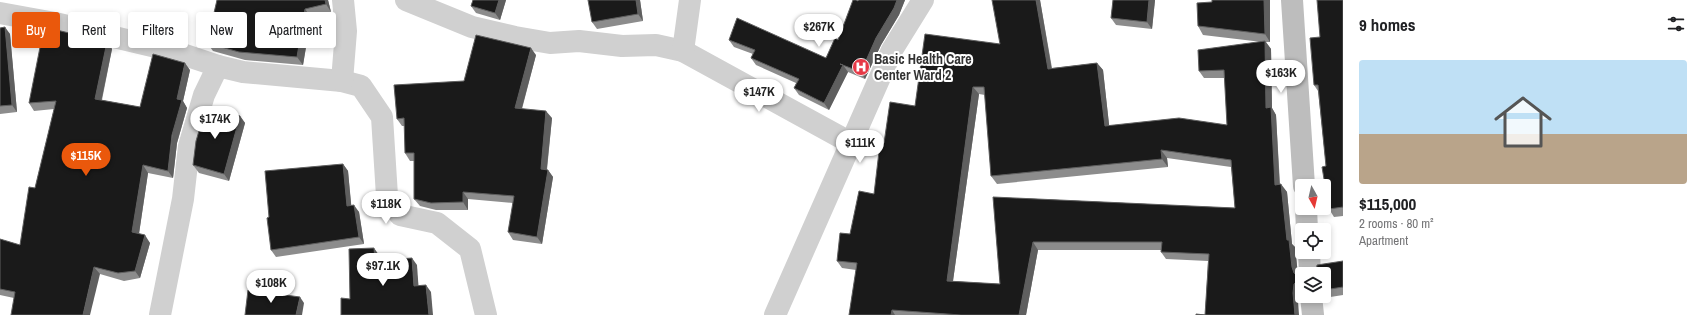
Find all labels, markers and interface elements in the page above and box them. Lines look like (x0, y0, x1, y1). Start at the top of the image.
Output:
chip: Buy (12, 12, 60, 48)
chip: Rent (68, 12, 120, 48)
chip: Filters (128, 12, 188, 48)
chip: New (196, 12, 247, 48)
chip: Apartment (255, 12, 336, 48)
text: 9 homes (1359, 13, 1416, 36)
icon: filters (1665, 13, 1687, 35)
pin: $267K (791, 14, 847, 48)
text: $267K (803, 18, 835, 35)
place label: Basic Health Care Center Ward 2 (874, 50, 972, 84)
hospital icon: Basic Health Care Center Ward 2 (851, 57, 871, 77)
pin: $163K (1253, 60, 1309, 94)
text: $163K (1265, 64, 1297, 81)
pin: $147K (731, 79, 787, 113)
text: $147K (743, 83, 775, 100)
icon: home (1487, 86, 1559, 158)
pin: $174K (187, 106, 243, 140)
text: $174K (199, 110, 231, 127)
pin: $111K (832, 130, 888, 164)
text: $111K (845, 134, 875, 151)
pin: $115K (58, 143, 114, 177)
text: $115K (71, 147, 101, 164)
north arrow (1295, 179, 1331, 215)
map controls (1295, 179, 1331, 303)
pin: $118K (358, 191, 414, 225)
text: $115,000 (1359, 192, 1416, 215)
text: $118K (371, 195, 401, 212)
text: 2 rooms · 80 m² (1359, 215, 1434, 232)
button: locate (1295, 223, 1331, 259)
text: Apartment (1359, 232, 1408, 249)
pin: $97.1K (350, 253, 416, 287)
text: $97.1K (366, 257, 400, 274)
button: layers (1295, 267, 1331, 303)
pin: $108K (243, 270, 299, 304)
text: $108K (255, 274, 287, 291)

